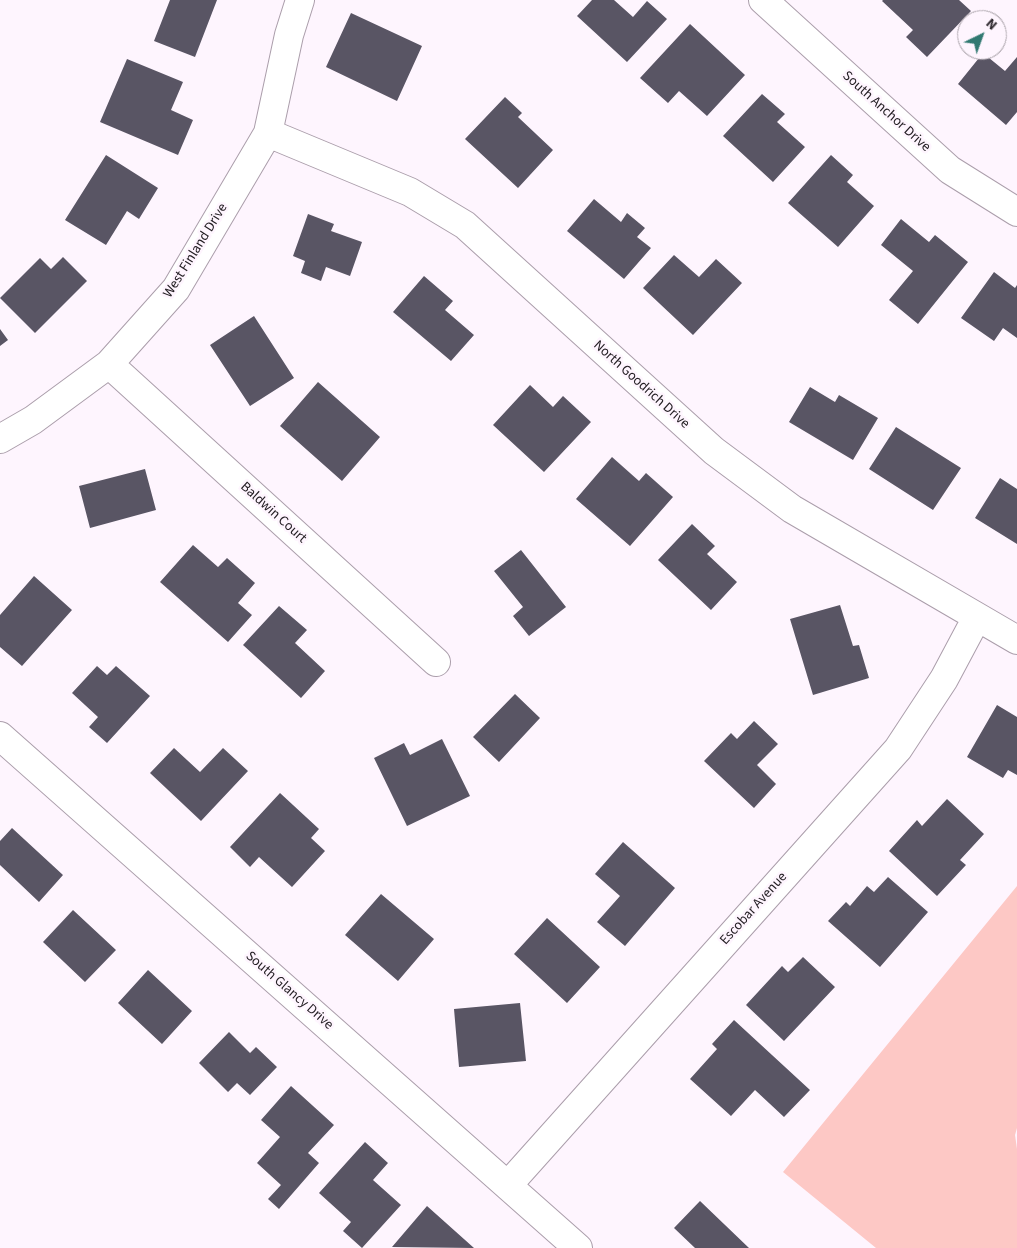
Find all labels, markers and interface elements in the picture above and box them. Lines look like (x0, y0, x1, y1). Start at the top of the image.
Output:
north arrow (957, 10, 1007, 60)
text: N (981, 14, 1002, 35)
street label: South Anchor Drive (839, 68, 933, 156)
street label: West Finland Drive (160, 201, 232, 301)
street label: North Goodrich Drive (589, 337, 693, 433)
street label: Baldwin Court (236, 479, 310, 547)
street label: Escobar Avenue (717, 869, 791, 949)
street label: South Glancy Drive (242, 948, 336, 1034)

